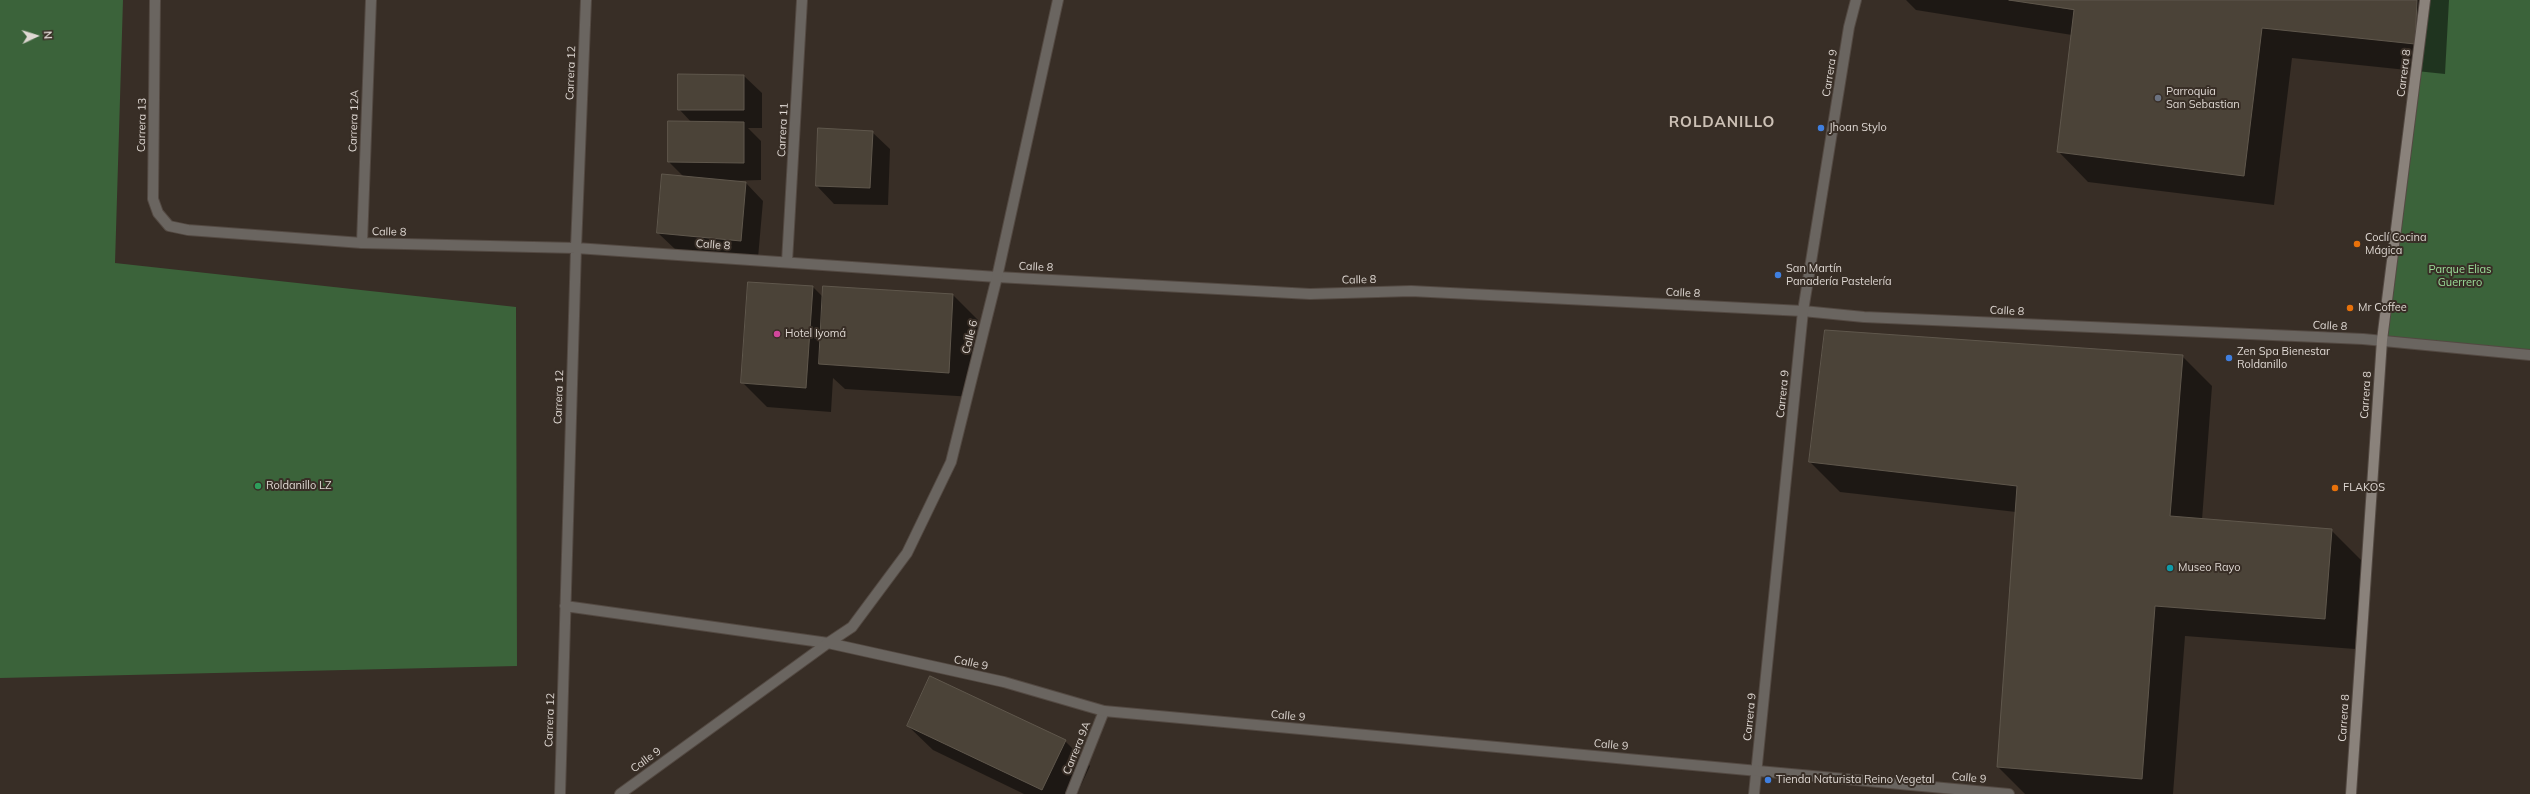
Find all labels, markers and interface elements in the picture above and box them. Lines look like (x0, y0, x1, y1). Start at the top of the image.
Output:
north arrow (16, 16, 56, 56)
text: N (41, 31, 55, 40)
street label: Carrera 12 (563, 46, 579, 100)
street label: Carrera 9 (1820, 48, 1840, 98)
street label: Carrera 8 (2395, 48, 2413, 98)
place label: Parroquia San Sebastian (2166, 85, 2240, 111)
street label: Carrera 12A (346, 90, 362, 152)
marker: Parroquia San Sebastian (2153, 93, 2163, 103)
street label: Carrera 13 (135, 98, 149, 152)
street label: Carrera 11 (775, 102, 791, 158)
district label: ROLDANILLO (1669, 113, 1775, 131)
place label: Jhoan Stylo (1829, 121, 1887, 135)
marker: Jhoan Stylo (1816, 123, 1826, 133)
street label: Calle 8 (372, 225, 406, 239)
place label: Coclí Cocina Mágica (2365, 231, 2427, 257)
street label: Calle 8 (695, 237, 731, 253)
marker: Coclí Cocina Mágica (2352, 239, 2362, 249)
street label: Calle 8 (1018, 260, 1054, 274)
place label: San Martín Panadería Pastelería (1786, 262, 1892, 288)
park label: Parque Elias Guerrero (2429, 263, 2491, 289)
marker: San Martín Panadería Pastelería (1773, 270, 1783, 280)
street label: Calle 8 (1342, 273, 1376, 287)
street label: Calle 8 (1665, 286, 1701, 300)
place label: Mr Coffee (2358, 301, 2407, 315)
marker: Mr Coffee (2345, 303, 2355, 313)
street label: Calle 8 (1989, 304, 2025, 318)
street label: Calle 6 (959, 319, 981, 355)
street label: Calle 8 (2312, 319, 2348, 333)
place label: Hotel Iyomá (785, 327, 846, 341)
marker: Hotel Iyomá (772, 329, 782, 339)
place label: Zen Spa Bienestar Roldanillo (2237, 345, 2330, 371)
marker: Zen Spa Bienestar Roldanillo (2224, 353, 2234, 363)
street label: Carrera 12 (551, 370, 567, 424)
street label: Carrera 9 (1774, 370, 1792, 418)
street label: Carrera 8 (2358, 371, 2374, 419)
place label: Roldanillo LZ (266, 479, 332, 493)
marker: Roldanillo LZ (253, 481, 263, 491)
place label: FLAKOS (2343, 481, 2385, 495)
marker: FLAKOS (2330, 483, 2340, 493)
place label: Museo Rayo (2178, 561, 2241, 575)
marker: Museo Rayo (2165, 563, 2175, 573)
street label: Calle 9 (953, 653, 989, 673)
street label: Carrera 12 (542, 693, 558, 747)
street label: Carrera 9 (1741, 693, 1759, 741)
street label: Carrera 8 (2336, 694, 2352, 742)
street label: Calle 9 (1270, 708, 1306, 724)
street label: Carrera 9A (1060, 720, 1094, 776)
street label: Calle 9 (1593, 737, 1629, 753)
street label: Calle 9 (628, 744, 664, 776)
street label: Calle 9 (1951, 770, 1987, 786)
place label: Tienda Naturista Reino Vegetal (1776, 773, 1934, 787)
marker: Tienda Naturista Reino Vegetal (1763, 775, 1773, 785)

